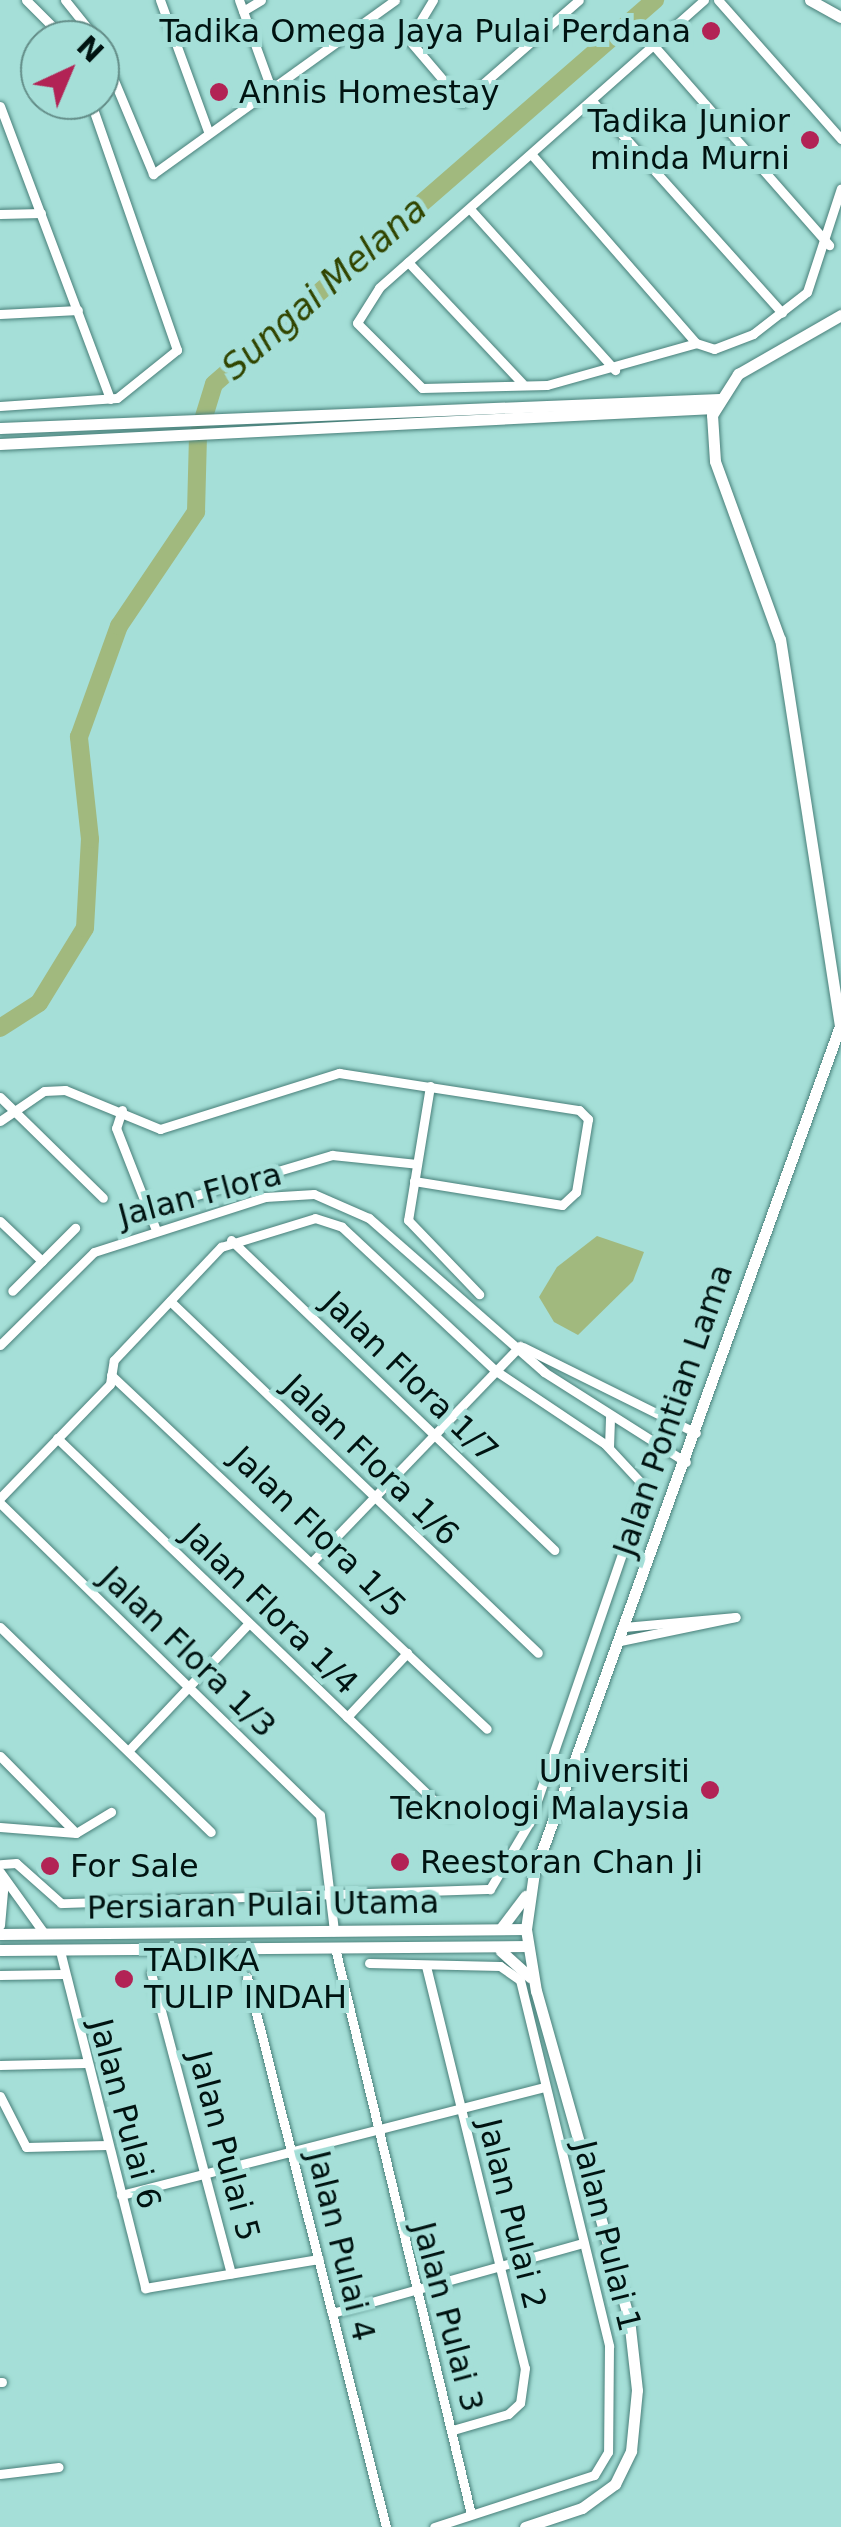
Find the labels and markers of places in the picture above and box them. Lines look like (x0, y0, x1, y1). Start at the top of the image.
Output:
place label: Tadika Omega Jaya Pulai Perdana (159, 12, 691, 50)
marker: Tadika Omega Jaya Pulai Perdana (700, 20, 722, 42)
place label: Annis Homestay (239, 73, 499, 111)
marker: Annis Homestay (208, 81, 230, 103)
place label: Tadika Junior minda Murni (588, 103, 790, 178)
marker: Tadika Junior minda Murni (799, 129, 821, 151)
place label: Universiti Teknologi Malaysia (390, 1753, 690, 1828)
marker: Universiti Teknologi Malaysia (699, 1779, 721, 1801)
place label: Reestoran Chan Ji (420, 1843, 703, 1881)
place label: For Sale (70, 1847, 199, 1885)
marker: Reestoran Chan Ji (389, 1851, 411, 1873)
marker: For Sale (39, 1855, 61, 1877)
place label: TADIKA TULIP INDAH (144, 1942, 347, 2017)
marker: TADIKA TULIP INDAH (113, 1968, 135, 1990)

